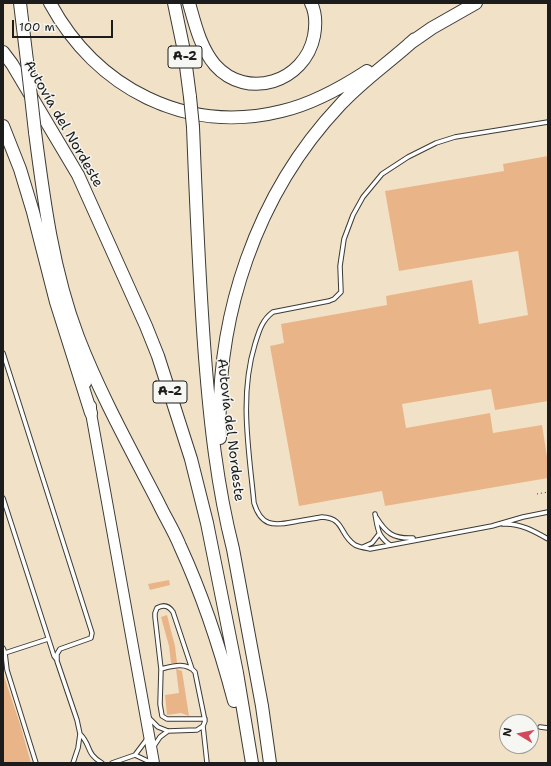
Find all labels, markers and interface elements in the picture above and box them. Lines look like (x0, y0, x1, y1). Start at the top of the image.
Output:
scale bar (14, 12, 115, 38)
text: 100 m (19, 19, 55, 35)
road number: A-2 (168, 46, 202, 68)
street label: Autovía del Nordeste (20, 57, 106, 191)
street label: Autovía del Nordeste (213, 358, 247, 502)
road number: A-2 (153, 381, 187, 403)
north arrow (499, 714, 539, 754)
text: N (500, 726, 516, 738)

